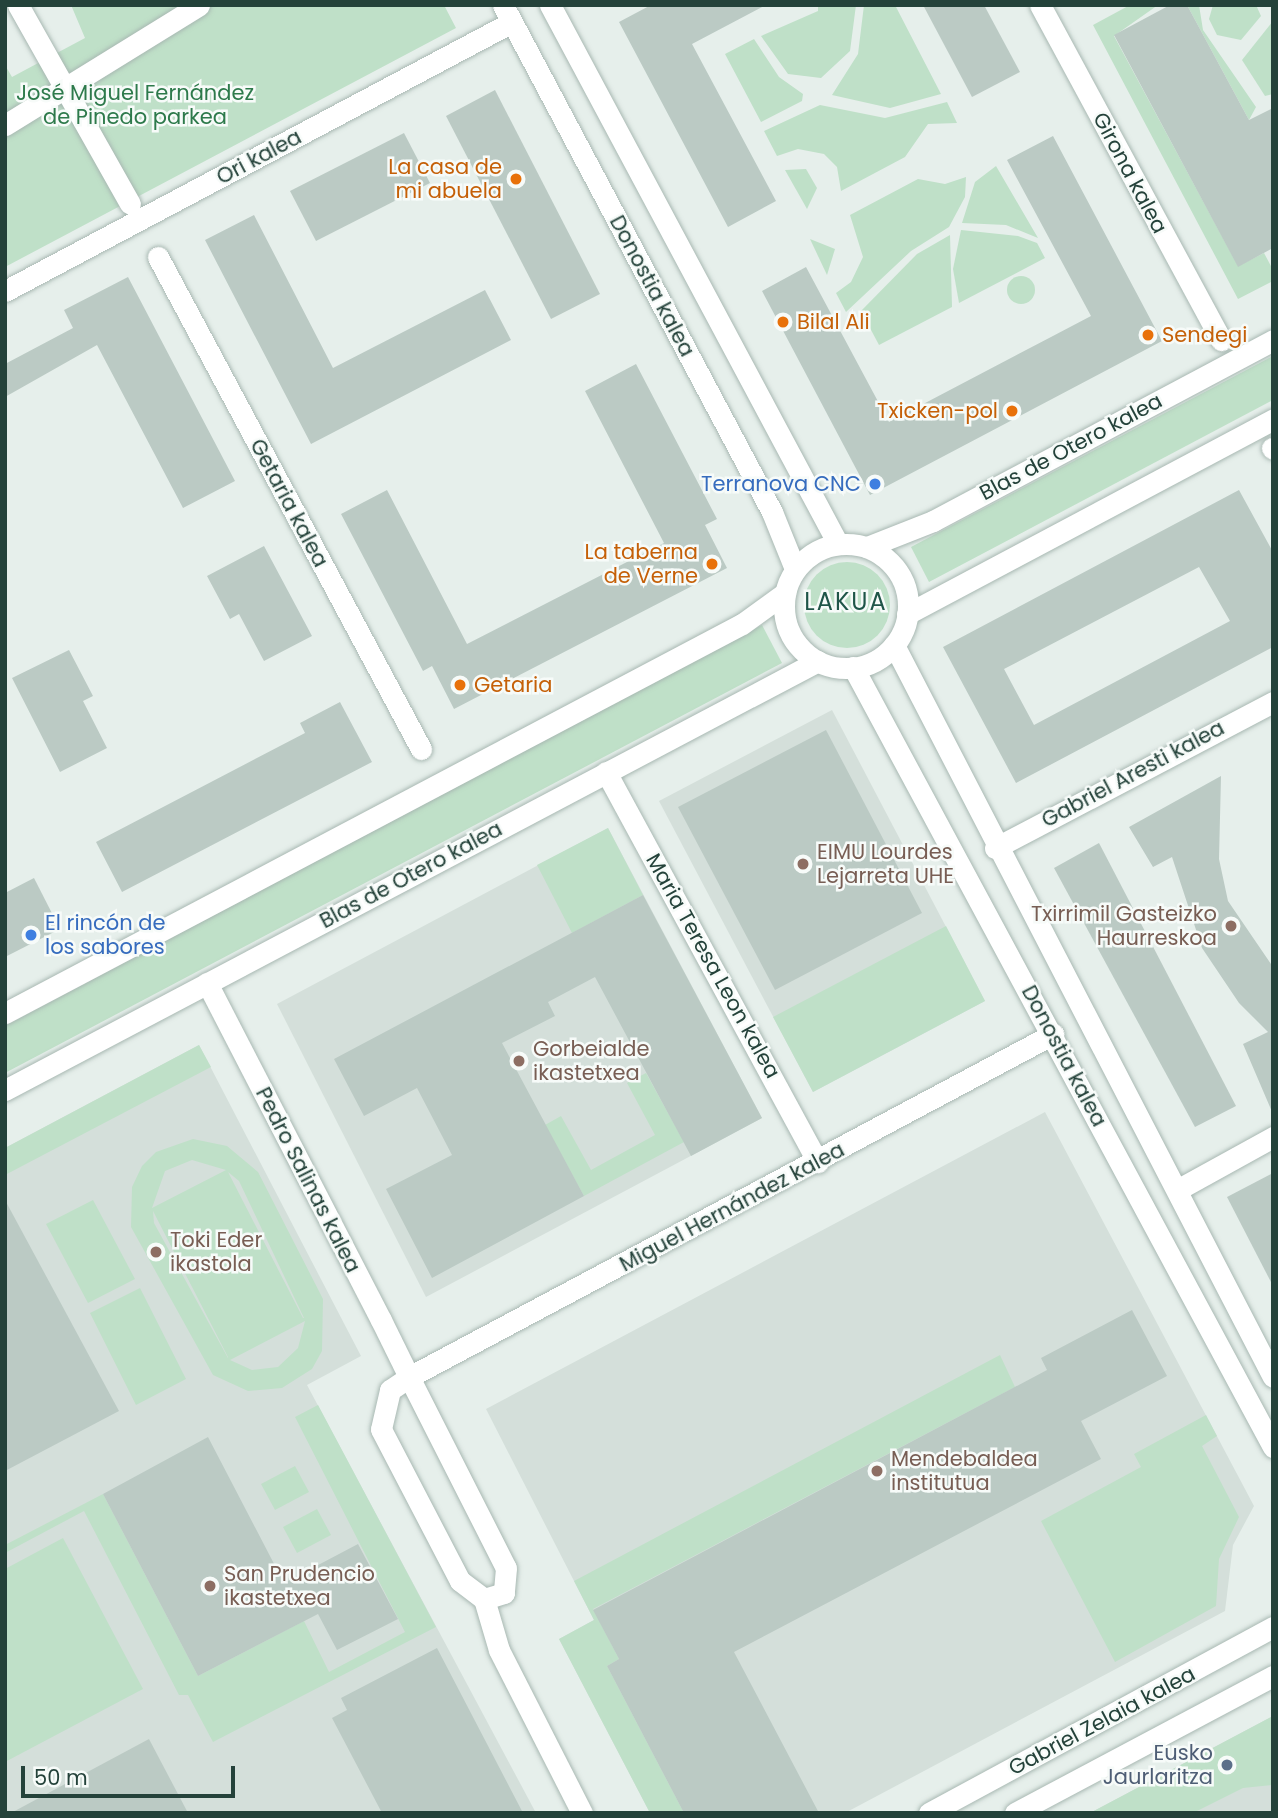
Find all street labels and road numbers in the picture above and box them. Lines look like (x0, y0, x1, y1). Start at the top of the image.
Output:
street label: Girona kalea (1088, 108, 1172, 238)
street label: Ori kalea (212, 124, 306, 190)
street label: Donostia kalea (604, 211, 700, 361)
street label: Blas de Otero kalea (975, 388, 1167, 506)
street label: Getaria kalea (245, 435, 333, 571)
street label: Gabriel Aresti kalea (1037, 715, 1229, 833)
street label: Blas de Otero kalea (315, 816, 507, 934)
street label: Maria Teresa Leon kalea (641, 849, 785, 1083)
street label: Donostia kalea (1016, 981, 1112, 1131)
street label: Pedro Salinas kalea (250, 1083, 366, 1277)
street label: Miguel Hernández kalea (615, 1137, 849, 1277)
street label: Gabriel Zelaia kalea (1004, 1661, 1200, 1781)

